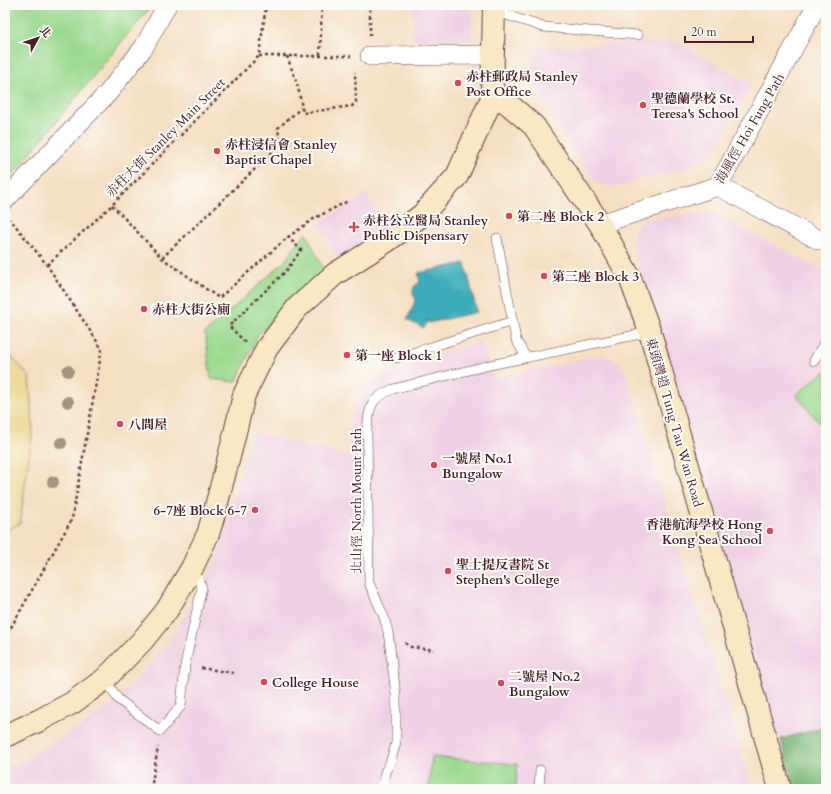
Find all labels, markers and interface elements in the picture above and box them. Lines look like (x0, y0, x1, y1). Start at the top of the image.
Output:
north arrow (18, 18, 58, 58)
scale bar (685, 18, 753, 44)
text: 北 (36, 23, 55, 41)
text: 20 m (691, 24, 718, 40)
place label: 赤柱郵政局 Stanley Post Office (466, 68, 579, 101)
street label: 海風徑 Hoi Fung Path (711, 70, 789, 187)
street label: 赤柱大街 Stanley Main Street (102, 74, 229, 201)
marker: 赤柱郵政局 Stanley Post Office (453, 78, 463, 88)
place label: 聖德蘭學校 St. Teresa's School (651, 90, 739, 123)
marker: 聖德蘭學校 St. Teresa's School (638, 100, 648, 110)
place label: 赤柱浸信會 Stanley Baptist Chapel (225, 136, 338, 169)
marker: 赤柱浸信會 Stanley Baptist Chapel (212, 146, 222, 156)
place label: 第二座 Block 2 (517, 208, 605, 226)
marker: 第二座 Block 2 (504, 211, 514, 221)
place label: 赤柱公立醫局 Stanley Public Dispensary (363, 212, 489, 245)
marker: 赤柱公立醫局 Stanley Public Dispensary (348, 221, 360, 233)
place label: 第三座 Block 3 (552, 268, 640, 286)
marker: 第三座 Block 3 (539, 271, 549, 281)
place label: 赤柱大街公廁 (152, 301, 230, 319)
marker: 赤柱大街公廁 (139, 304, 149, 314)
street label: 東頭灣道 Tung Tau Wan Road (641, 335, 707, 509)
place label: 第一座 Block 1 (355, 347, 442, 365)
marker: 第一座 Block 1 (342, 350, 352, 360)
place label: 八間屋 (128, 416, 167, 434)
marker: 八間屋 (115, 419, 125, 429)
street label: 北山徑 North Mount Path (348, 428, 366, 574)
place label: 一號屋 No.1 Bungalow (442, 450, 513, 483)
marker: 一號屋 No.1 Bungalow (429, 460, 439, 470)
place label: 6-7座 Block 6-7 (153, 502, 247, 520)
marker: 6-7座 Block 6-7 (250, 505, 260, 515)
place label: 香港航海學校 Hong Kong Sea School (646, 516, 762, 549)
marker: 香港航海學校 Hong Kong Sea School (765, 526, 775, 536)
place label: 聖士提反書院 St Stephen's College (456, 556, 560, 589)
marker: 聖士提反書院 St Stephen's College (443, 566, 453, 576)
place label: 二號屋 No.2 Bungalow (509, 668, 580, 701)
place label: College House (272, 674, 359, 692)
marker: College House (259, 677, 269, 687)
marker: 二號屋 No.2 Bungalow (496, 678, 506, 688)

